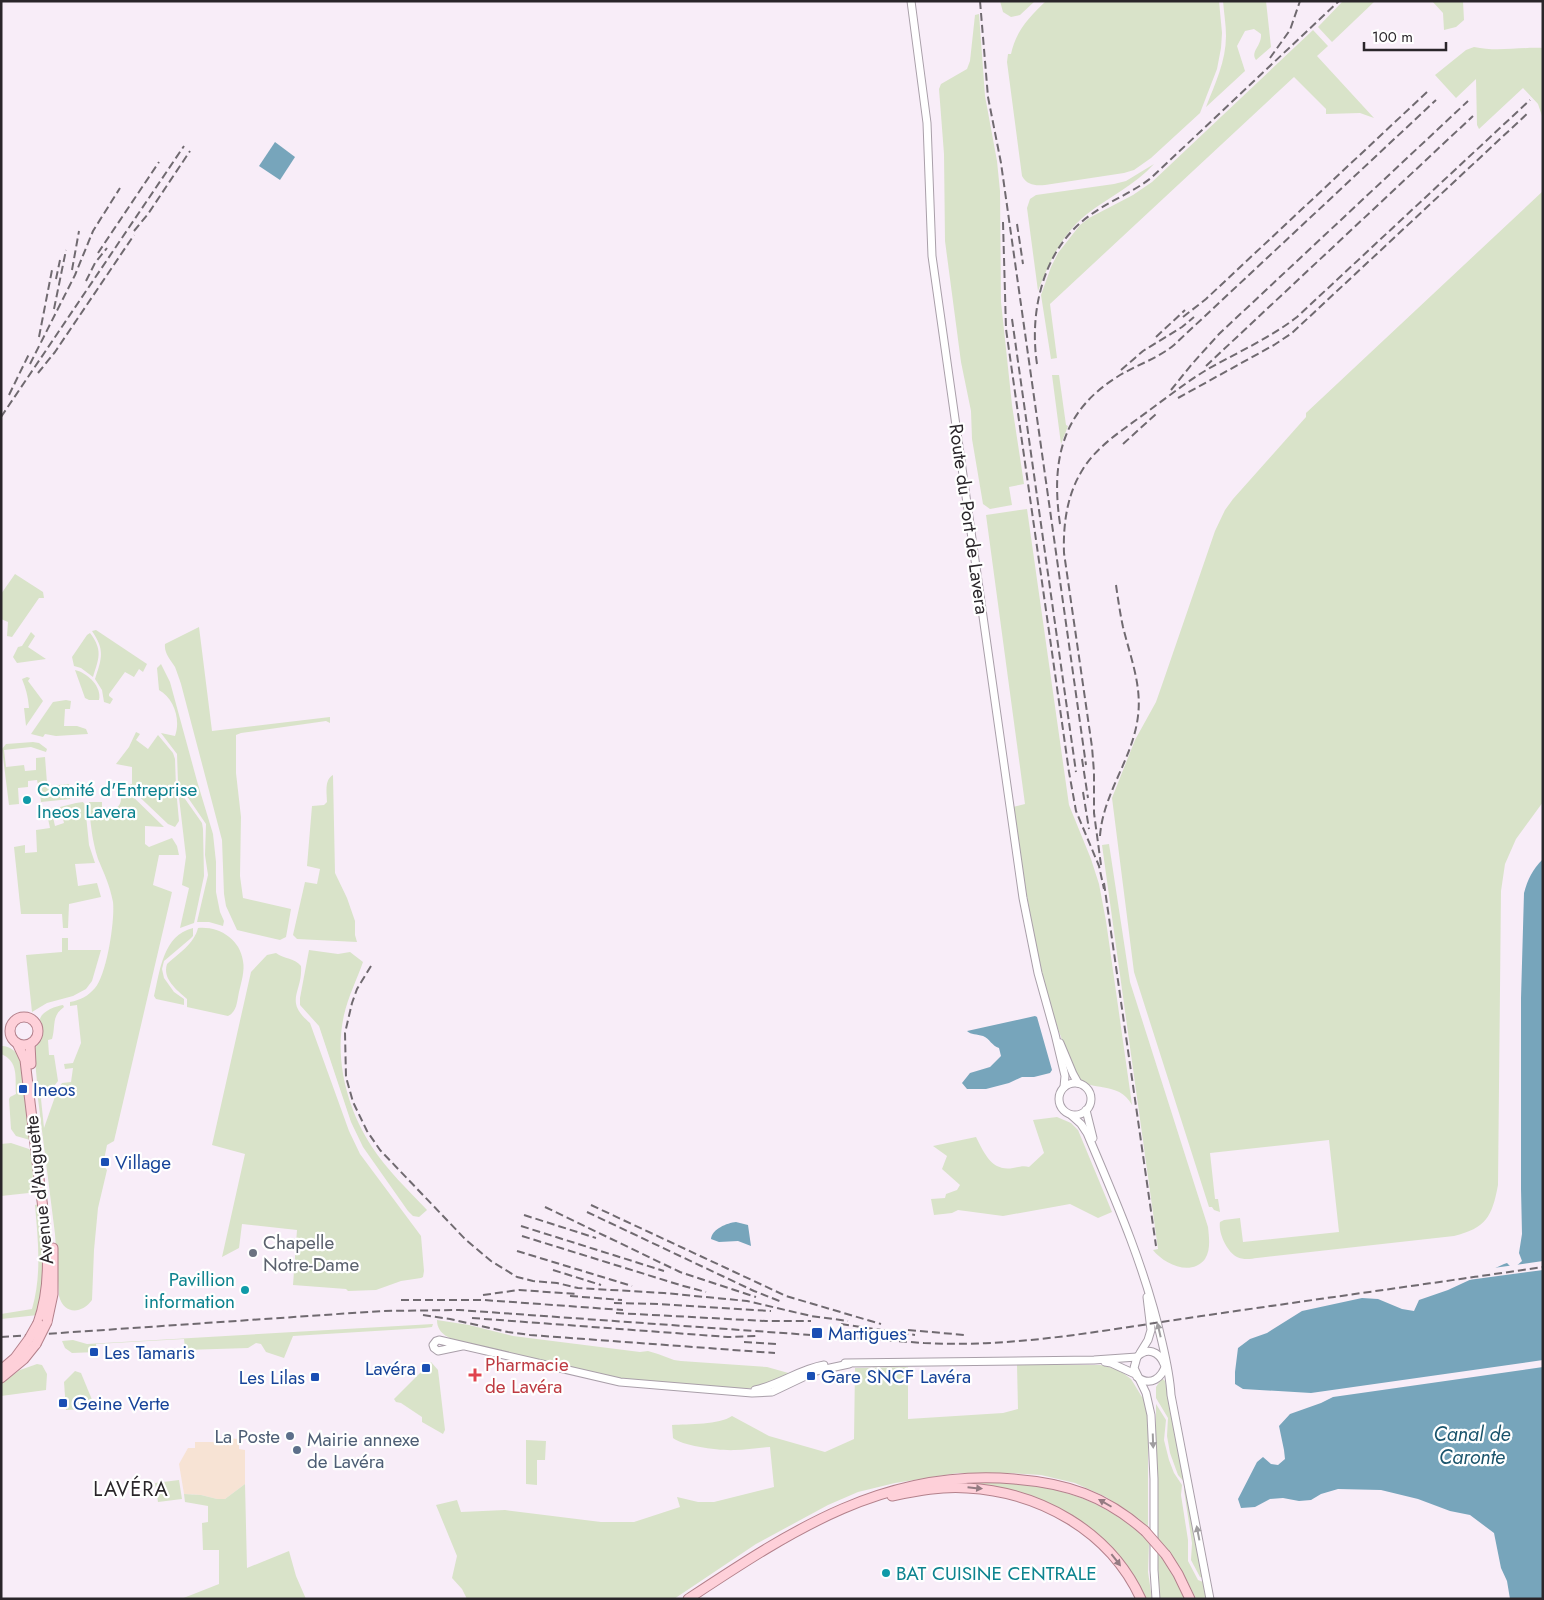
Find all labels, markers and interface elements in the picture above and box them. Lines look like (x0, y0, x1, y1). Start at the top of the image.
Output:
scale bar (1364, 20, 1446, 52)
text: 100 m (1372, 26, 1413, 48)
street label: Route du Port de Lavera (942, 422, 996, 616)
place label: Comité d'Entreprise Ineos Lavera (37, 776, 197, 825)
marker: Comité d'Entreprise Ineos Lavera (21, 794, 33, 806)
place label: Ineos (33, 1076, 76, 1103)
marker: Ineos (17, 1083, 29, 1095)
street label: Avenue d'Auguette (18, 1114, 60, 1266)
place label: Village (115, 1149, 171, 1176)
marker: Village (99, 1156, 111, 1168)
place label: Chapelle Notre-Dame (263, 1229, 360, 1278)
marker: Chapelle Notre-Dame (247, 1247, 259, 1259)
place label: Pavillion information (144, 1266, 235, 1315)
marker: Pavillion information (239, 1284, 251, 1296)
place label: Martigues (828, 1320, 907, 1347)
one-way arrow (1155, 1322, 1163, 1337)
marker: Martigues (810, 1326, 824, 1340)
place label: Les Tamaris (104, 1339, 195, 1366)
marker: Les Tamaris (88, 1346, 100, 1358)
place label: Pharmacie de Lavéra (485, 1351, 569, 1400)
place label: Lavéra (365, 1355, 416, 1382)
marker: Lavéra (420, 1362, 432, 1374)
place label: Gare SNCF Lavéra (821, 1363, 971, 1390)
place label: Les Lilas (239, 1364, 305, 1391)
marker: Pharmacie de Lavéra (469, 1369, 481, 1381)
marker: Gare SNCF Lavéra (805, 1370, 817, 1382)
marker: Les Lilas (309, 1371, 321, 1383)
place label: Geine Verte (73, 1390, 170, 1417)
marker: Geine Verte (57, 1397, 69, 1409)
water label: Canal de Caronte (1433, 1420, 1511, 1472)
place label: La Poste (214, 1423, 280, 1450)
place label: Mairie annexe de Lavéra (307, 1426, 420, 1475)
marker: La Poste (284, 1430, 296, 1442)
one-way arrow (1149, 1433, 1157, 1449)
marker: Mairie annexe de Lavéra (291, 1444, 303, 1456)
district label: LAVÉRA (93, 1475, 169, 1504)
one-way arrow (967, 1484, 983, 1492)
one-way arrow (1098, 1499, 1113, 1507)
one-way arrow (1194, 1526, 1202, 1541)
one-way arrow (1110, 1553, 1121, 1566)
place label: BAT CUISINE CENTRALE (896, 1560, 1097, 1587)
marker: BAT CUISINE CENTRALE (880, 1567, 892, 1579)

